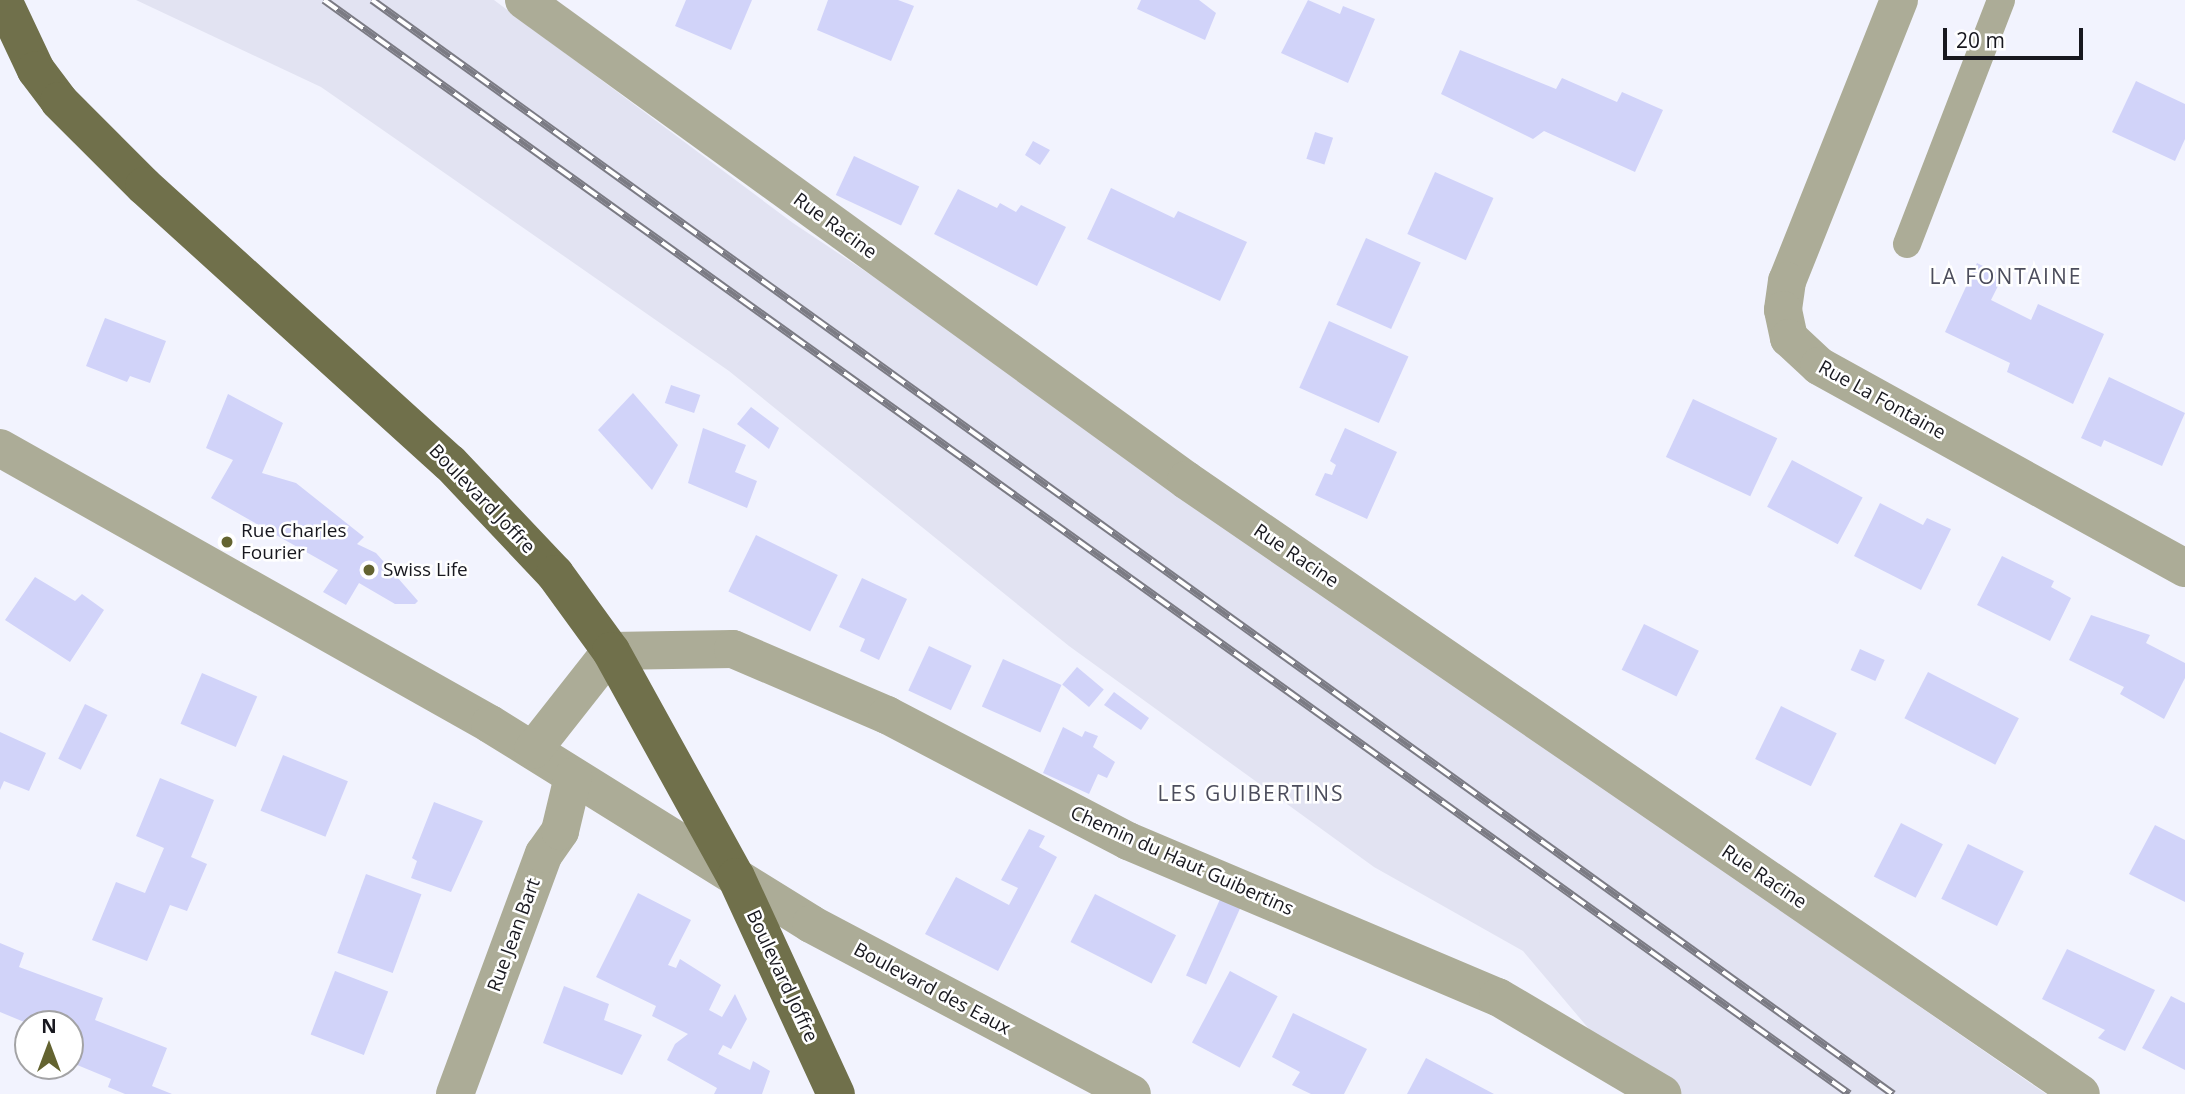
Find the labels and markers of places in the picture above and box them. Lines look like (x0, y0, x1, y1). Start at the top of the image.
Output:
place label: Rue Charles Fourier (241, 520, 346, 564)
marker: Rue Charles Fourier (219, 534, 235, 550)
place label: Swiss Life (383, 559, 468, 581)
marker: Swiss Life (361, 562, 377, 578)

